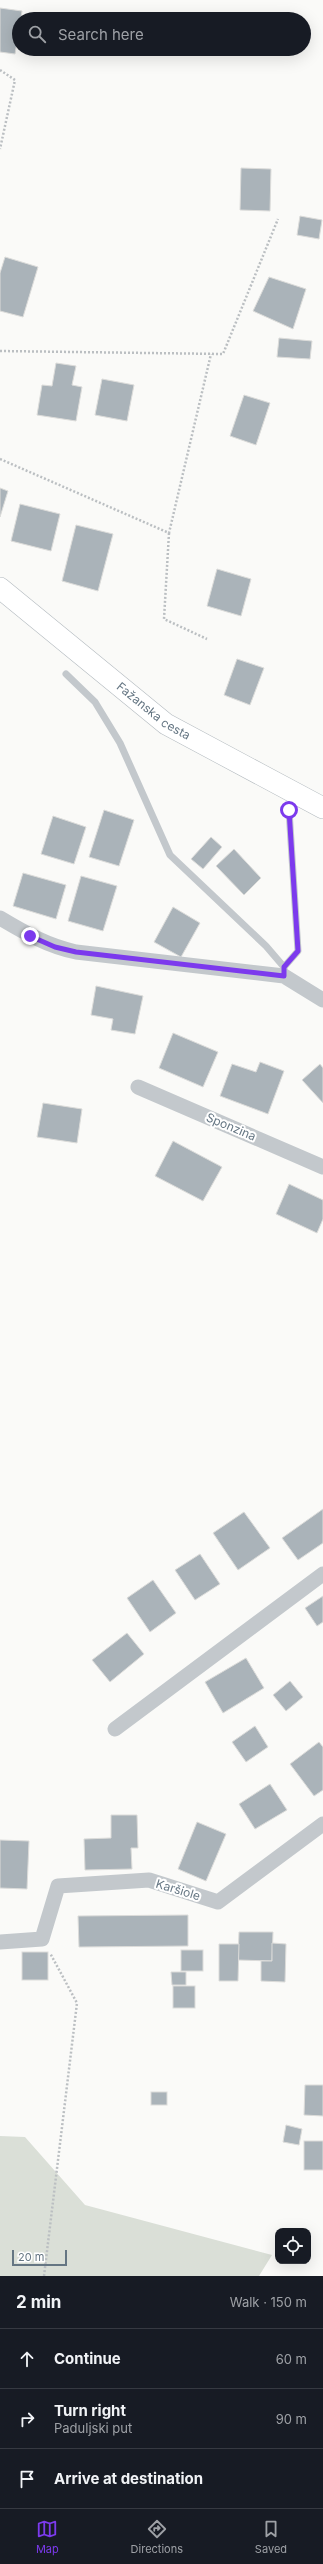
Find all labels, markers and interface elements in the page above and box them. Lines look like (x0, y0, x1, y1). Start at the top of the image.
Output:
search box (12, 12, 311, 56)
icon: search (26, 23, 48, 45)
text: Search here (58, 25, 144, 44)
street label: Fažanska cesta (114, 679, 193, 743)
route start (280, 801, 298, 819)
route end (21, 927, 39, 945)
street label: Sponzina (204, 1109, 258, 1144)
street label: Karšiole (154, 1876, 202, 1903)
map controls (275, 2228, 311, 2264)
button: locate (275, 2228, 311, 2264)
scale bar (12, 2248, 67, 2267)
text: 20 m (18, 2250, 44, 2264)
text: 2 min (16, 2292, 61, 2312)
text: Walk · 150 m (230, 2294, 307, 2310)
icon: ahead (16, 2348, 38, 2370)
text: Continue (54, 2349, 121, 2368)
text: 60 m (276, 2351, 307, 2367)
text: Turn right (54, 2401, 126, 2420)
icon: right (16, 2408, 38, 2430)
text: 90 m (276, 2411, 307, 2427)
text: Paduljski put (54, 2420, 132, 2436)
icon: arrive (16, 2468, 38, 2490)
text: Arrive at destination (54, 2469, 203, 2488)
tab: Map (36, 2518, 59, 2556)
tab: Directions (131, 2518, 183, 2556)
tab: Saved (255, 2518, 287, 2556)

